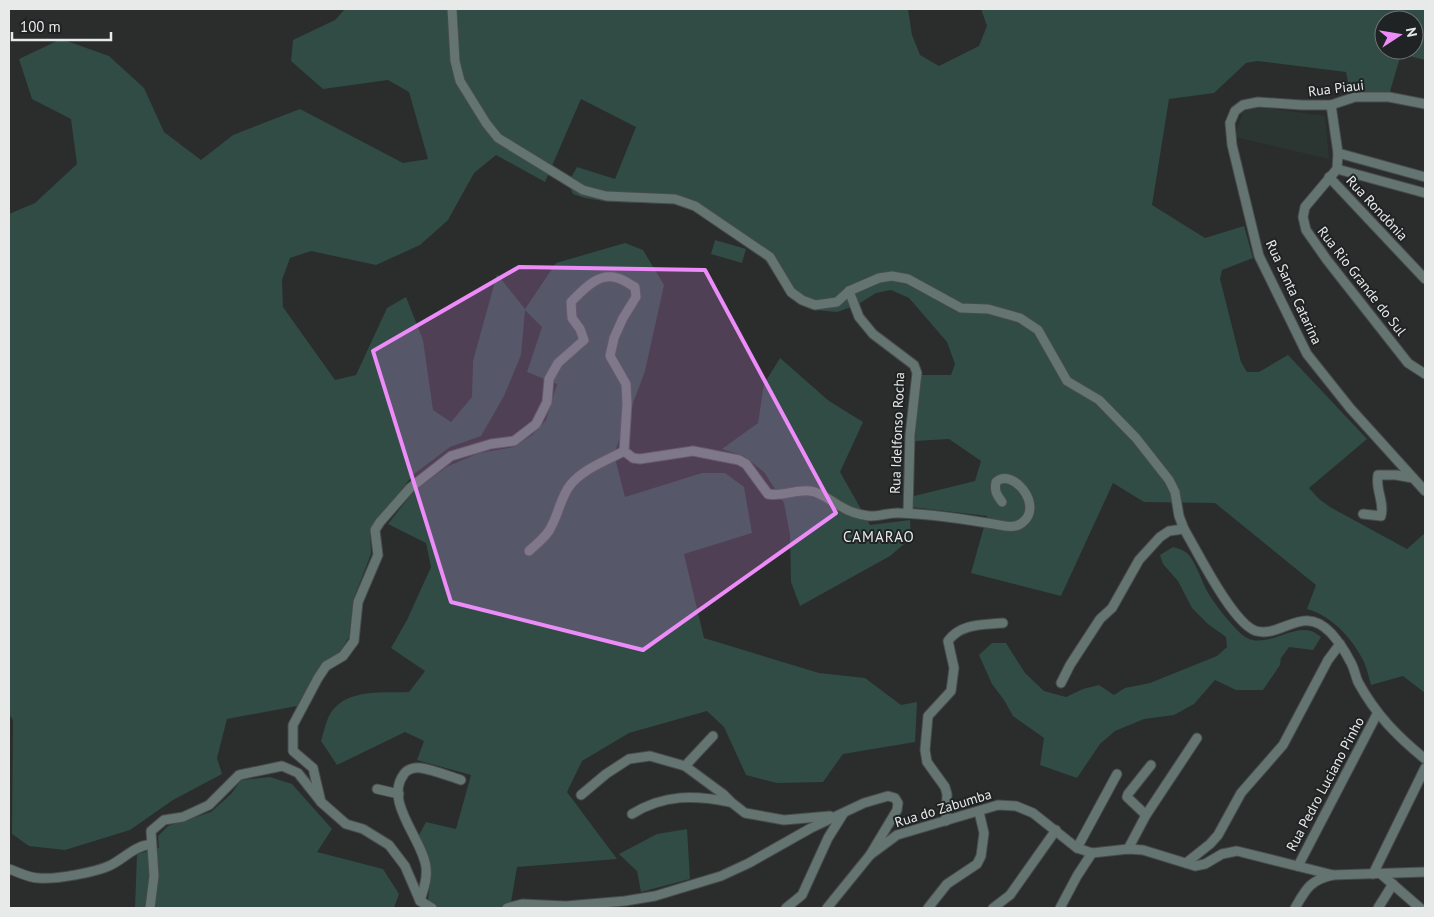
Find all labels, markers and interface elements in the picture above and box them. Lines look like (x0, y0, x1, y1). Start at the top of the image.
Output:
scale bar (12, 10, 111, 42)
north arrow (1374, 10, 1424, 60)
text: 100 m (20, 17, 61, 36)
text: N (1402, 26, 1421, 39)
street label: Rua Piaui (1307, 76, 1365, 100)
street label: Rua Rondônia (1342, 172, 1412, 244)
street label: Rua Rio Grande do Sul (1314, 223, 1410, 339)
street label: Rua Santa Catarina (1262, 237, 1326, 347)
street label: Rua Idelfonso Rocha (886, 372, 908, 494)
district label: CAMARAO (843, 527, 915, 546)
street label: Rua Pedro Luciano Pinho (1282, 714, 1368, 854)
street label: Rua do Zabumba (892, 785, 994, 831)

